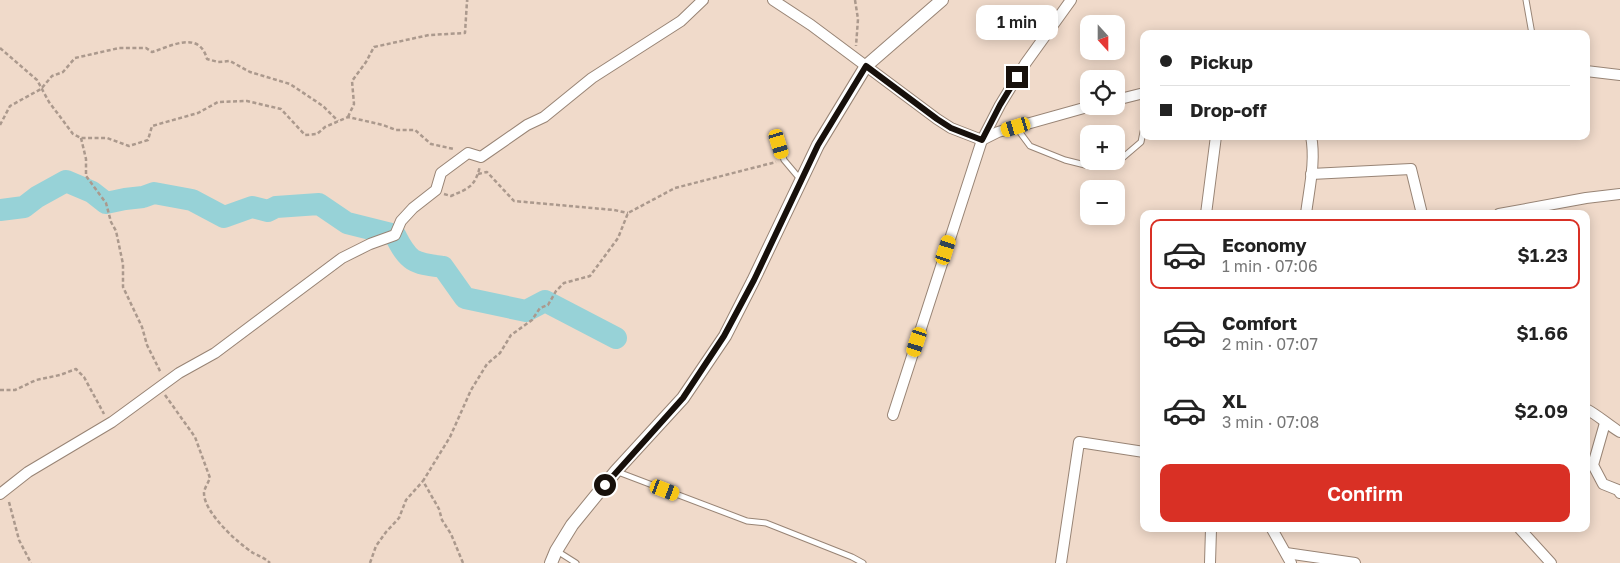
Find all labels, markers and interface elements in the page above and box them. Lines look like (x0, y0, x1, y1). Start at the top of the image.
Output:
callout: 1 min (976, 5, 1058, 40)
text: 1 min (997, 12, 1037, 32)
north arrow (1080, 15, 1125, 60)
map controls (1080, 15, 1125, 225)
text: Pickup (1190, 50, 1253, 73)
route end (1006, 66, 1028, 88)
button: locate (1080, 70, 1125, 115)
text: Drop-off (1190, 98, 1267, 121)
car (999, 115, 1032, 139)
button: + (1080, 125, 1125, 170)
car (767, 127, 790, 161)
button: − (1080, 180, 1125, 225)
icon: car (1162, 232, 1207, 277)
car (934, 233, 957, 267)
text: Economy (1222, 233, 1307, 256)
text: $1.23 (1517, 243, 1568, 266)
text: 1 min · 07:06 (1222, 256, 1318, 276)
icon: car (1162, 310, 1207, 355)
text: Comfort (1222, 311, 1297, 334)
text: $1.66 (1516, 321, 1568, 344)
car (905, 325, 928, 359)
text: 2 min · 07:07 (1222, 334, 1318, 354)
icon: car (1162, 388, 1207, 433)
text: XL (1222, 389, 1247, 412)
text: $2.09 (1514, 399, 1568, 422)
text: 3 min · 07:08 (1222, 412, 1319, 432)
button: Confirm (1160, 464, 1570, 522)
route start (594, 474, 616, 496)
car (648, 478, 681, 502)

